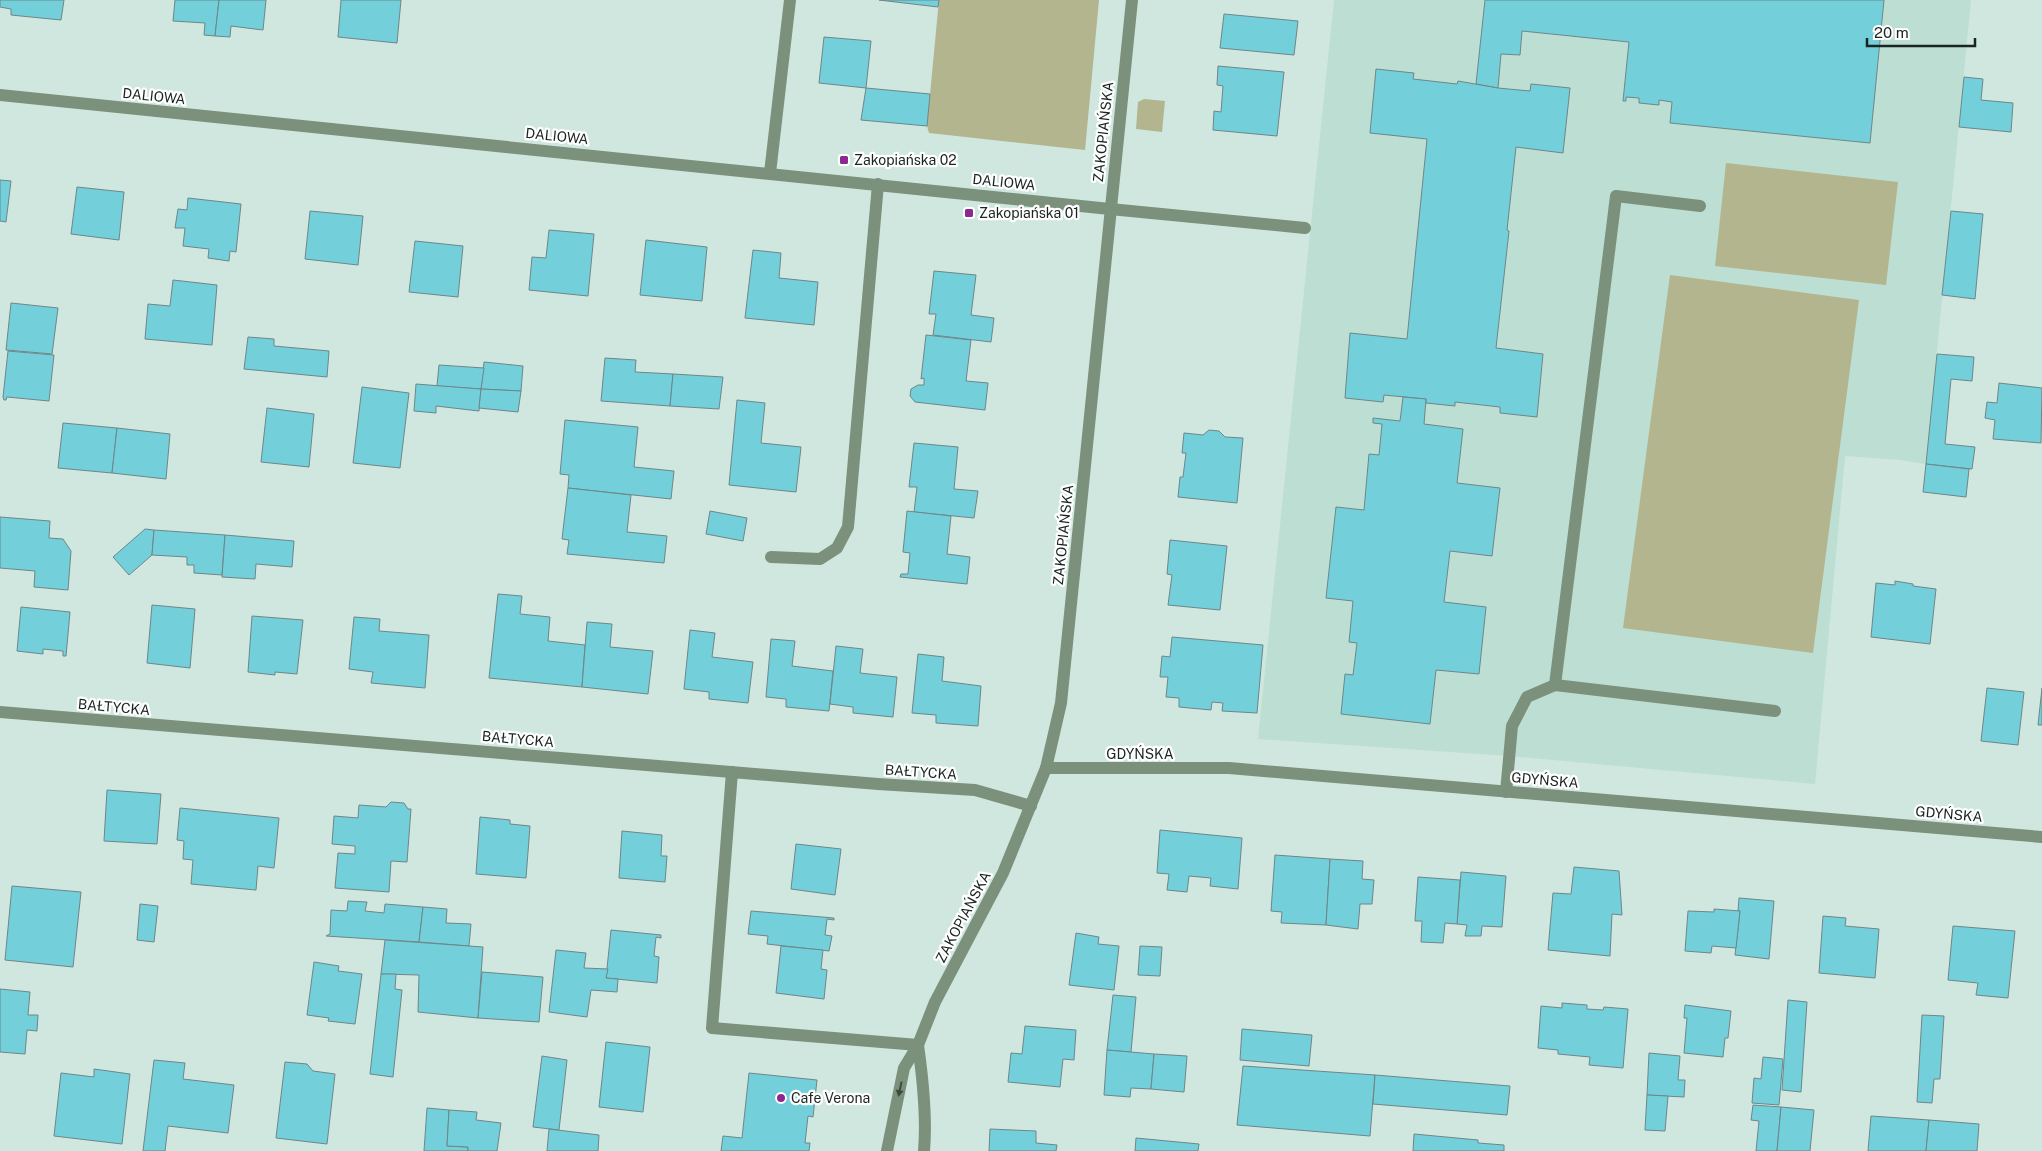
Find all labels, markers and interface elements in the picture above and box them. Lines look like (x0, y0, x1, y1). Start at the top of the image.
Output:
scale bar (1867, 15, 1974, 47)
text: 20 m (1874, 24, 1909, 41)
street label: ZAKOPIAŃSKA (1089, 81, 1116, 183)
street label: DALIOWA (122, 85, 186, 107)
street label: DALIOWA (525, 125, 589, 147)
place label: Zakopiańska 02 (854, 152, 957, 168)
marker: Zakopiańska 02 (838, 154, 850, 166)
street label: DALIOWA (972, 171, 1036, 193)
place label: Zakopiańska 01 (979, 205, 1079, 221)
marker: Zakopiańska 01 (963, 207, 975, 219)
street label: ZAKOPIAŃSKA (1049, 484, 1076, 586)
street label: BAŁTYCKA (77, 696, 151, 718)
street label: BAŁTYCKA (481, 728, 555, 750)
street label: GDYŃSKA (1106, 745, 1174, 762)
street label: BAŁTYCKA (884, 761, 958, 783)
street label: GDYŃSKA (1511, 768, 1579, 791)
street label: GDYŃSKA (1915, 802, 1983, 825)
street label: ZAKOPIAŃSKA (931, 868, 994, 965)
one-way arrow (896, 1082, 904, 1097)
place label: Cafe Verona (791, 1090, 870, 1106)
marker: Cafe Verona (775, 1092, 787, 1104)

